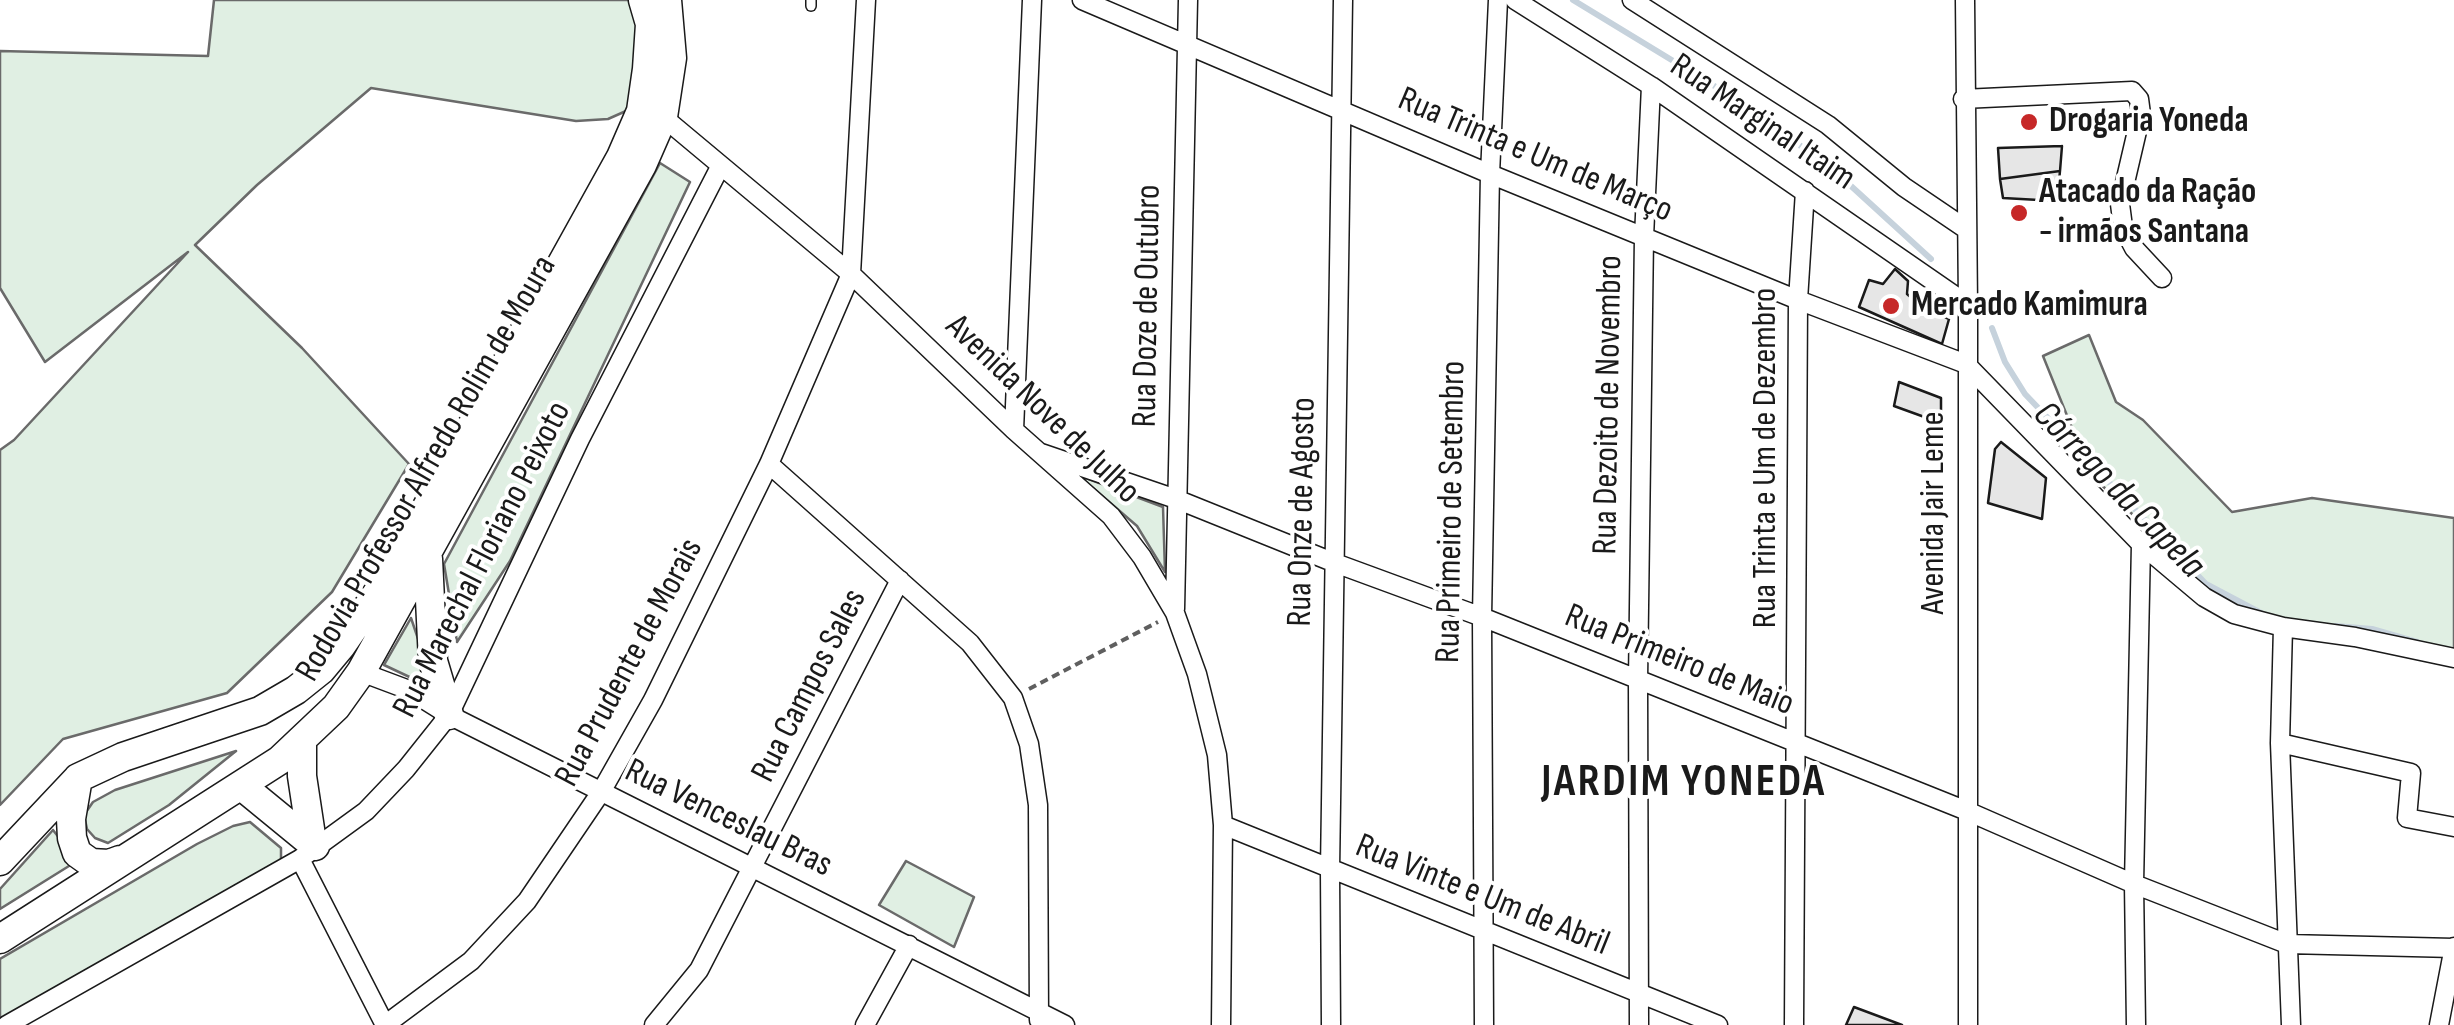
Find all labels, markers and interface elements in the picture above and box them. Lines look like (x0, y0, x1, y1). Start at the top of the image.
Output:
street label: Rua Marginal Itaim (1661, 46, 1863, 200)
street label: Rua Trinta e Um de Março (1391, 79, 1679, 233)
place label: Drogaria Yoneda (2049, 101, 2249, 143)
marker: Drogaria Yoneda (2018, 111, 2040, 133)
place label: Atacado da Ração - irmãos Santana (2039, 172, 2256, 254)
street label: Rua Doze de Outubro (1125, 184, 1171, 428)
marker: Atacado da Ração - irmãos Santana (2008, 202, 2030, 224)
street label: Rodovia Professor Alfredo Rolim de Moura (288, 249, 566, 689)
street label: Rua Dezoito de Novembro (1585, 255, 1633, 555)
place label: Mercado Kamimura (1911, 285, 2148, 327)
street label: Rua Trinta e Um de Dezembro (1745, 288, 1787, 628)
marker: Mercado Kamimura (1880, 295, 1902, 317)
street label: Avenida Nove de Julho (936, 307, 1148, 513)
street label: Rua Primeiro de Setembro (1428, 360, 1476, 664)
water label: Córrego da Capela (2022, 393, 2214, 589)
street label: Rua Marechal Floriano Peixoto (385, 395, 581, 725)
street label: Rua Onze de Agosto (1280, 397, 1326, 627)
street label: Avenida Jair Leme (1913, 412, 1955, 614)
street label: Rua Prudente de Morais (547, 532, 713, 794)
street label: Rua Campos Sales (743, 583, 877, 789)
street label: Rua Primeiro de Maio (1558, 596, 1800, 726)
street label: Rua Venceslau Bras (618, 751, 838, 887)
district label: JARDIM YONEDA (1541, 757, 1827, 811)
street label: Rua Vinte e Um de Abril (1349, 826, 1615, 966)

